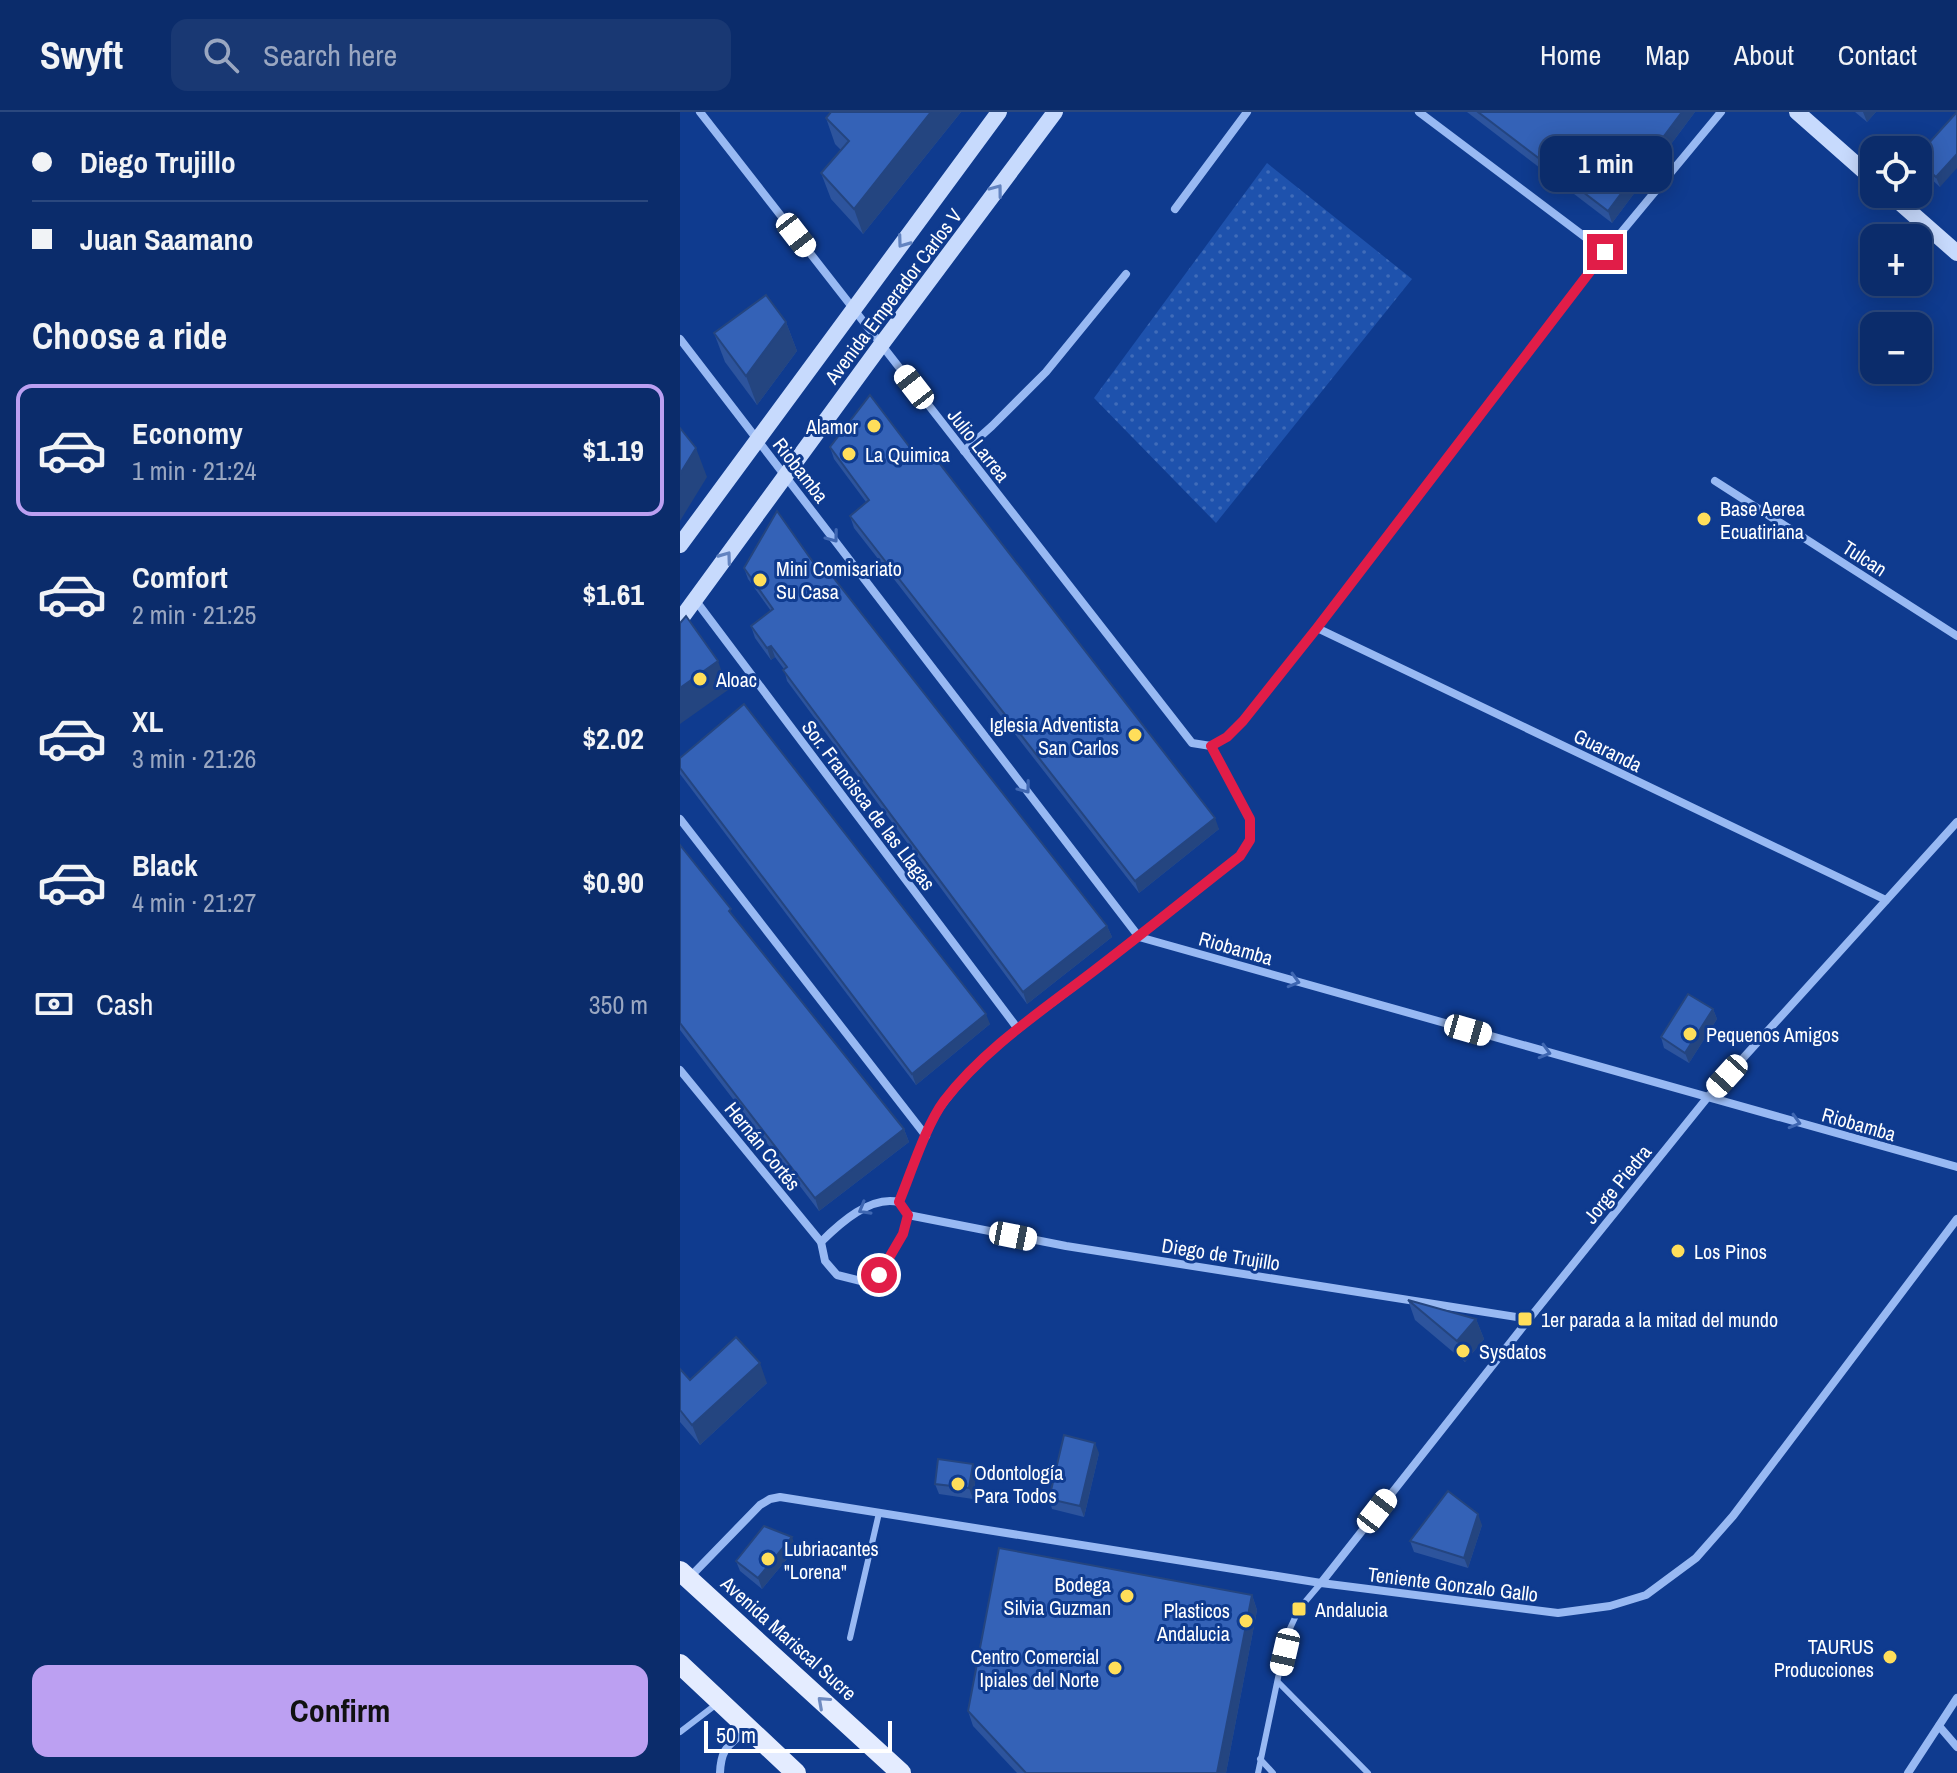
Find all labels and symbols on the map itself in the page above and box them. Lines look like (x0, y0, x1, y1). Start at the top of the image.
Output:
callout: 1 min (1539, 136, 1671, 192)
one-way arrow (987, 185, 1001, 199)
street label: Avenida Emperador Carlos V (818, 203, 968, 390)
car (772, 209, 820, 261)
one-way arrow (898, 234, 913, 248)
route end (1587, 234, 1623, 270)
car (890, 361, 938, 413)
street label: Julio Larrea (942, 403, 1016, 487)
place label: Alamor (805, 413, 859, 440)
marker: Alamor (865, 417, 883, 435)
street label: Riobamba (767, 432, 835, 508)
place label: La Quimica (865, 441, 950, 468)
marker: La Quimica (840, 445, 858, 463)
place label: Base Aerea Ecuatiriana (1720, 495, 1805, 545)
marker: Base Aerea Ecuatiriana (1695, 510, 1713, 528)
one-way arrow (823, 528, 837, 543)
street label: Tulcan (1838, 534, 1892, 582)
one-way arrow (716, 552, 731, 566)
place label: Mini Comisariato Su Casa (776, 555, 902, 605)
marker: Mini Comisariato Su Casa (751, 571, 769, 589)
place label: Aloac (715, 666, 757, 693)
marker: Aloac (691, 670, 709, 688)
place label: Iglesia Adventista San Carlos (990, 711, 1119, 761)
street label: Sor. Francisca de las Llagas (796, 714, 942, 896)
street label: Guaranda (1569, 722, 1647, 778)
marker: Iglesia Adventista San Carlos (1126, 726, 1144, 744)
one-way arrow (1015, 779, 1029, 794)
street label: Riobamba (1196, 925, 1276, 971)
one-way arrow (1287, 972, 1301, 988)
car (1442, 1012, 1494, 1048)
place label: Pequenos Amigos (1706, 1021, 1839, 1048)
marker: Pequenos Amigos (1681, 1025, 1699, 1043)
one-way arrow (1537, 1043, 1551, 1059)
car (1702, 1050, 1752, 1102)
street label: Hernán Cortés (719, 1096, 807, 1196)
street label: Riobamba (1819, 1101, 1899, 1147)
one-way arrow (1788, 1113, 1802, 1129)
street label: Jorge Piedra (1577, 1139, 1657, 1229)
one-way arrow (858, 1199, 873, 1215)
car (987, 1220, 1039, 1252)
street label: Diego de Trujillo (1160, 1231, 1282, 1277)
place label: Los Pinos (1694, 1238, 1767, 1265)
marker: Los Pinos (1669, 1242, 1687, 1260)
route start (861, 1257, 897, 1293)
place label: 1er parada a la mitad del mundo (1541, 1306, 1778, 1333)
marker: 1er parada a la mitad del mundo (1516, 1310, 1534, 1328)
place label: Sysdatos (1479, 1338, 1546, 1365)
marker: Sysdatos (1454, 1342, 1472, 1360)
place label: Odontología Para Todos (974, 1459, 1063, 1509)
marker: Odontología Para Todos (949, 1475, 967, 1493)
car (1353, 1485, 1401, 1537)
place label: Lubriacantes "Lorena" (784, 1535, 879, 1585)
marker: Lubriacantes "Lorena" (759, 1550, 777, 1568)
street label: Teniente Gonzalo Gallo (1366, 1560, 1540, 1608)
street label: Avenida Mariscal Sucre (715, 1569, 863, 1706)
place label: Bodega Silvia Guzman (1003, 1571, 1111, 1621)
marker: Bodega Silvia Guzman (1118, 1587, 1136, 1605)
place label: Andalucia (1314, 1596, 1388, 1623)
place label: Plasticos Andalucia (1156, 1597, 1230, 1647)
marker: Andalucia (1290, 1600, 1308, 1618)
marker: Plasticos Andalucia (1237, 1612, 1255, 1630)
car (1268, 1626, 1302, 1678)
place label: TAURUS Producciones (1774, 1633, 1874, 1683)
place label: Centro Comercial Ipiales del Norte (971, 1643, 1099, 1693)
marker: TAURUS Producciones (1881, 1648, 1899, 1666)
marker: Centro Comercial Ipiales del Norte (1106, 1659, 1124, 1677)
one-way arrow (818, 1696, 832, 1711)
scale bar (704, 1717, 892, 1753)

